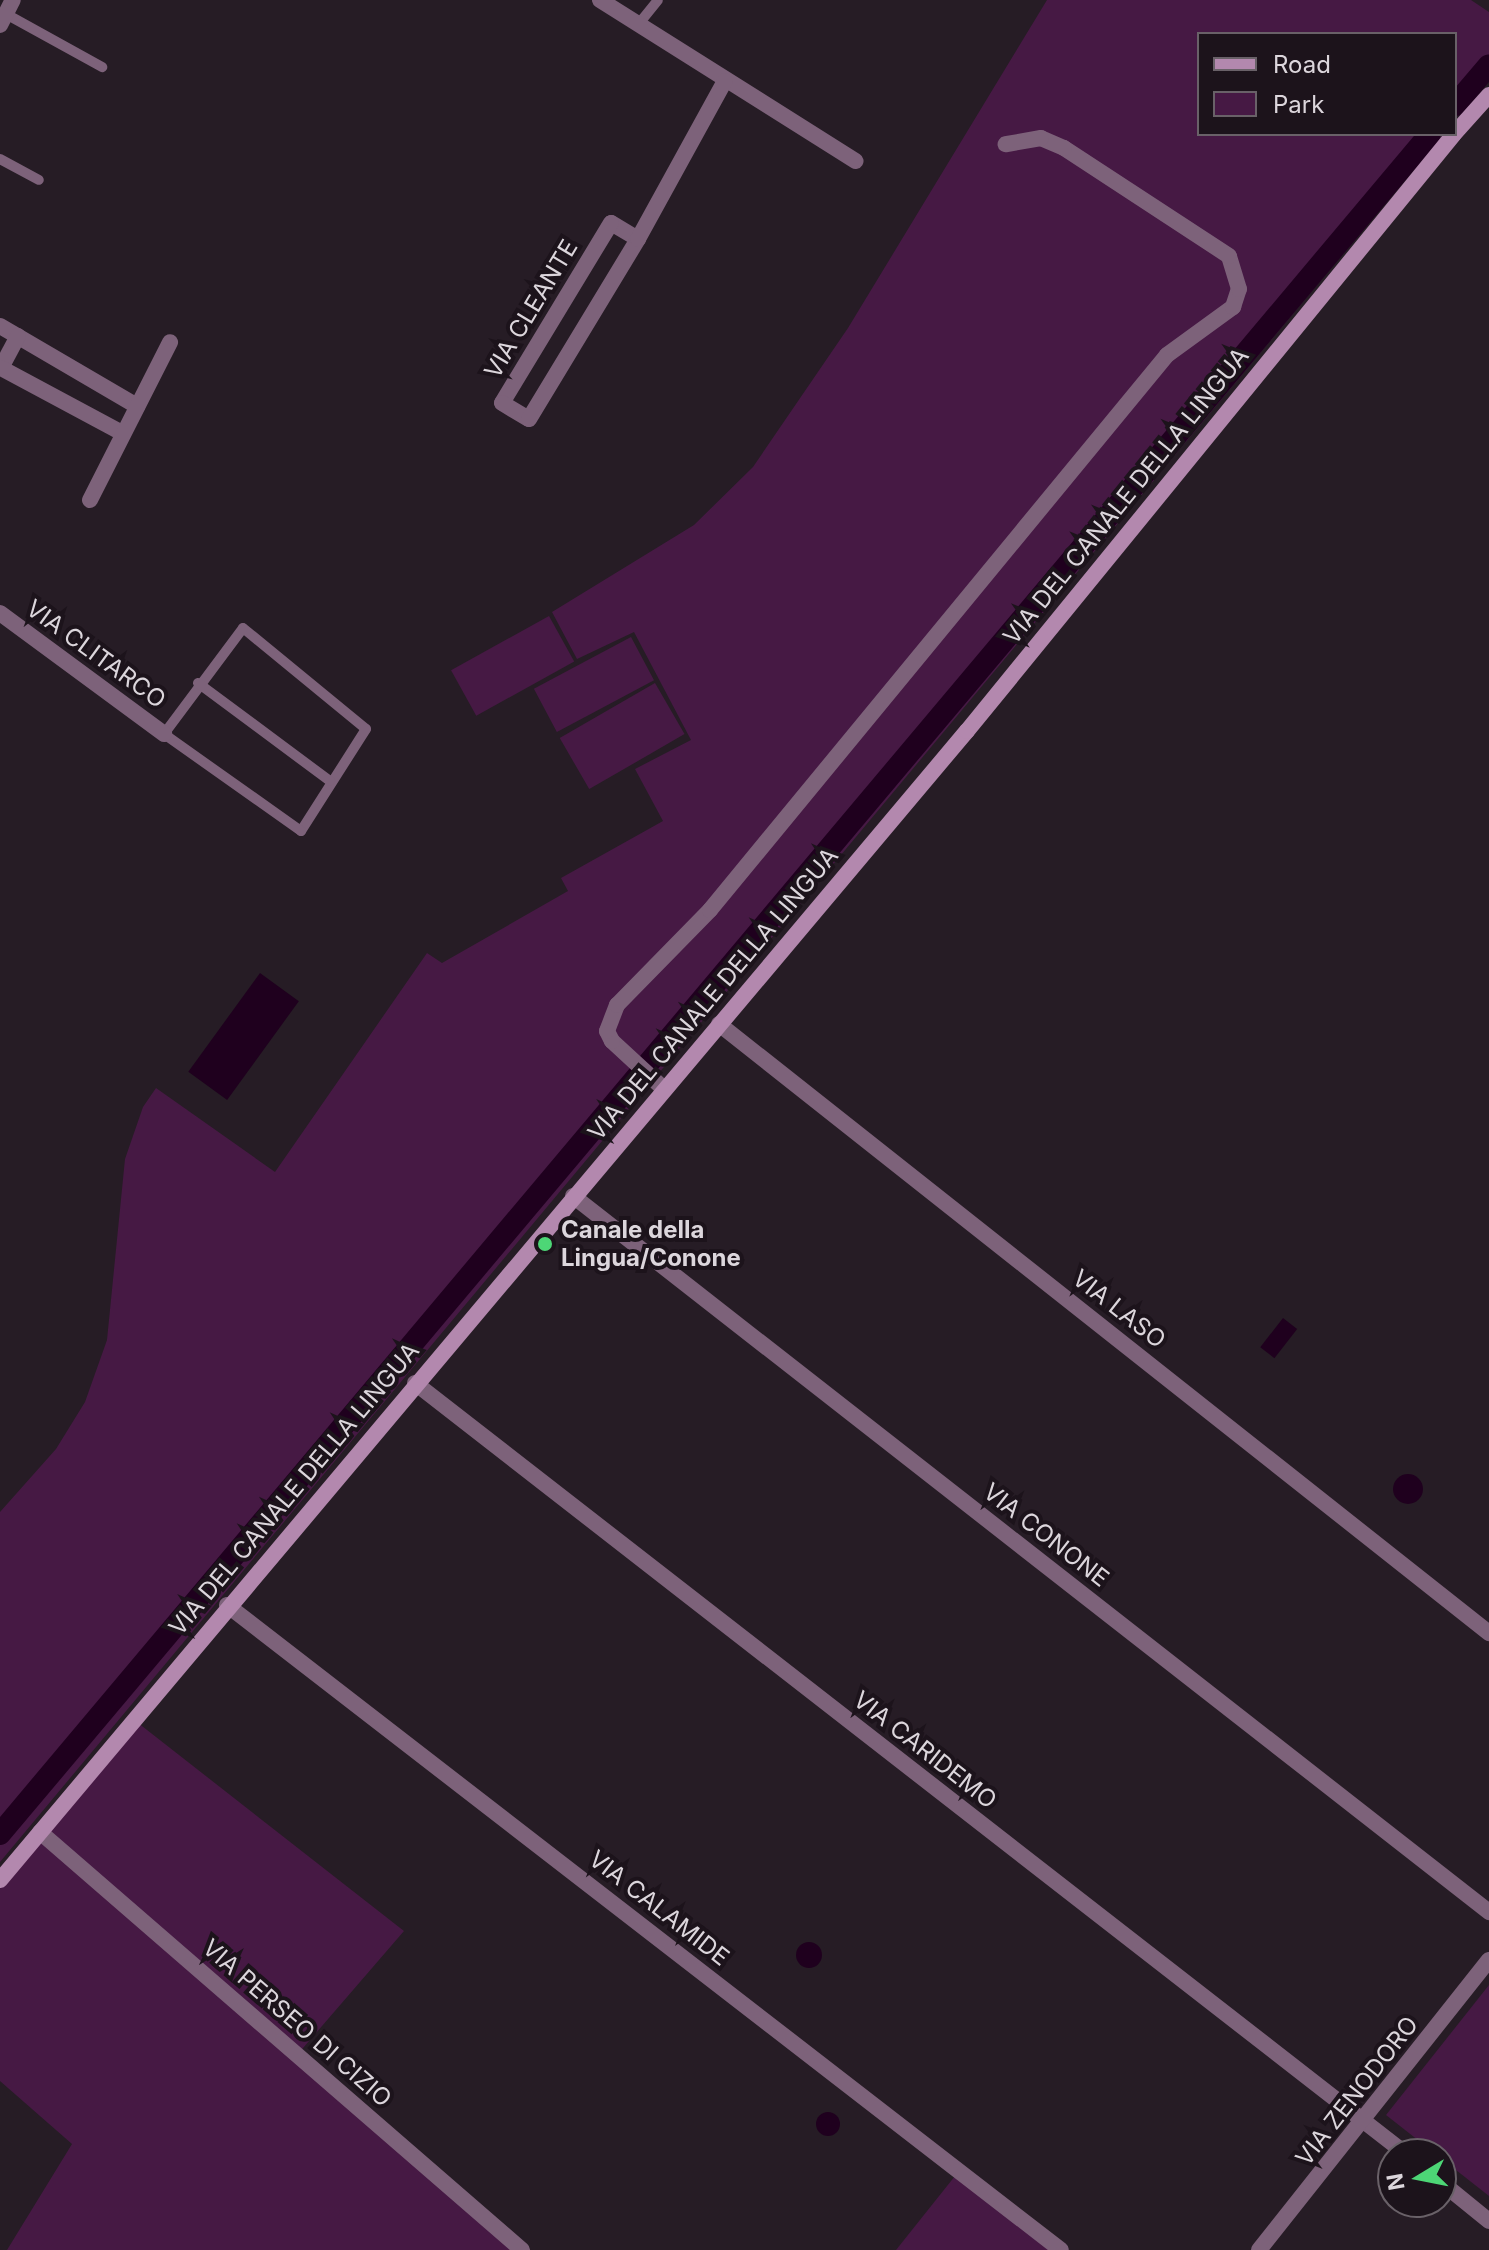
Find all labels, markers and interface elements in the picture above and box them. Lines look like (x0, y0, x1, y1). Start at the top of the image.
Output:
legend (1197, 32, 1457, 136)
text: Road (1273, 50, 1331, 79)
text: Park (1273, 90, 1324, 119)
street label: VIA CLEANTE (478, 235, 584, 383)
street label: VIA DEL CANALE DELLA LINGUA (997, 342, 1255, 650)
street label: VIA CLITARCO (21, 594, 171, 714)
street label: VIA DEL CANALE DELLA LINGUA (582, 842, 844, 1146)
place label: Canale della Lingua/Conone (561, 1216, 741, 1272)
marker: Canale della Lingua/Conone (536, 1235, 554, 1253)
street label: VIA LASO (1067, 1264, 1171, 1354)
street label: VIA DEL CANALE DELLA LINGUA (163, 1337, 425, 1641)
street label: VIA CONONE (978, 1477, 1114, 1593)
street label: VIA CARIDEMO (848, 1685, 1002, 1815)
street label: VIA CALAMIDE (583, 1844, 735, 1972)
street label: VIA PERSEO DI CIZIO (197, 1933, 397, 2113)
street label: VIA ZENODORO (1290, 2011, 1424, 2171)
north arrow (1377, 2138, 1457, 2218)
text: N (1381, 2171, 1410, 2192)

